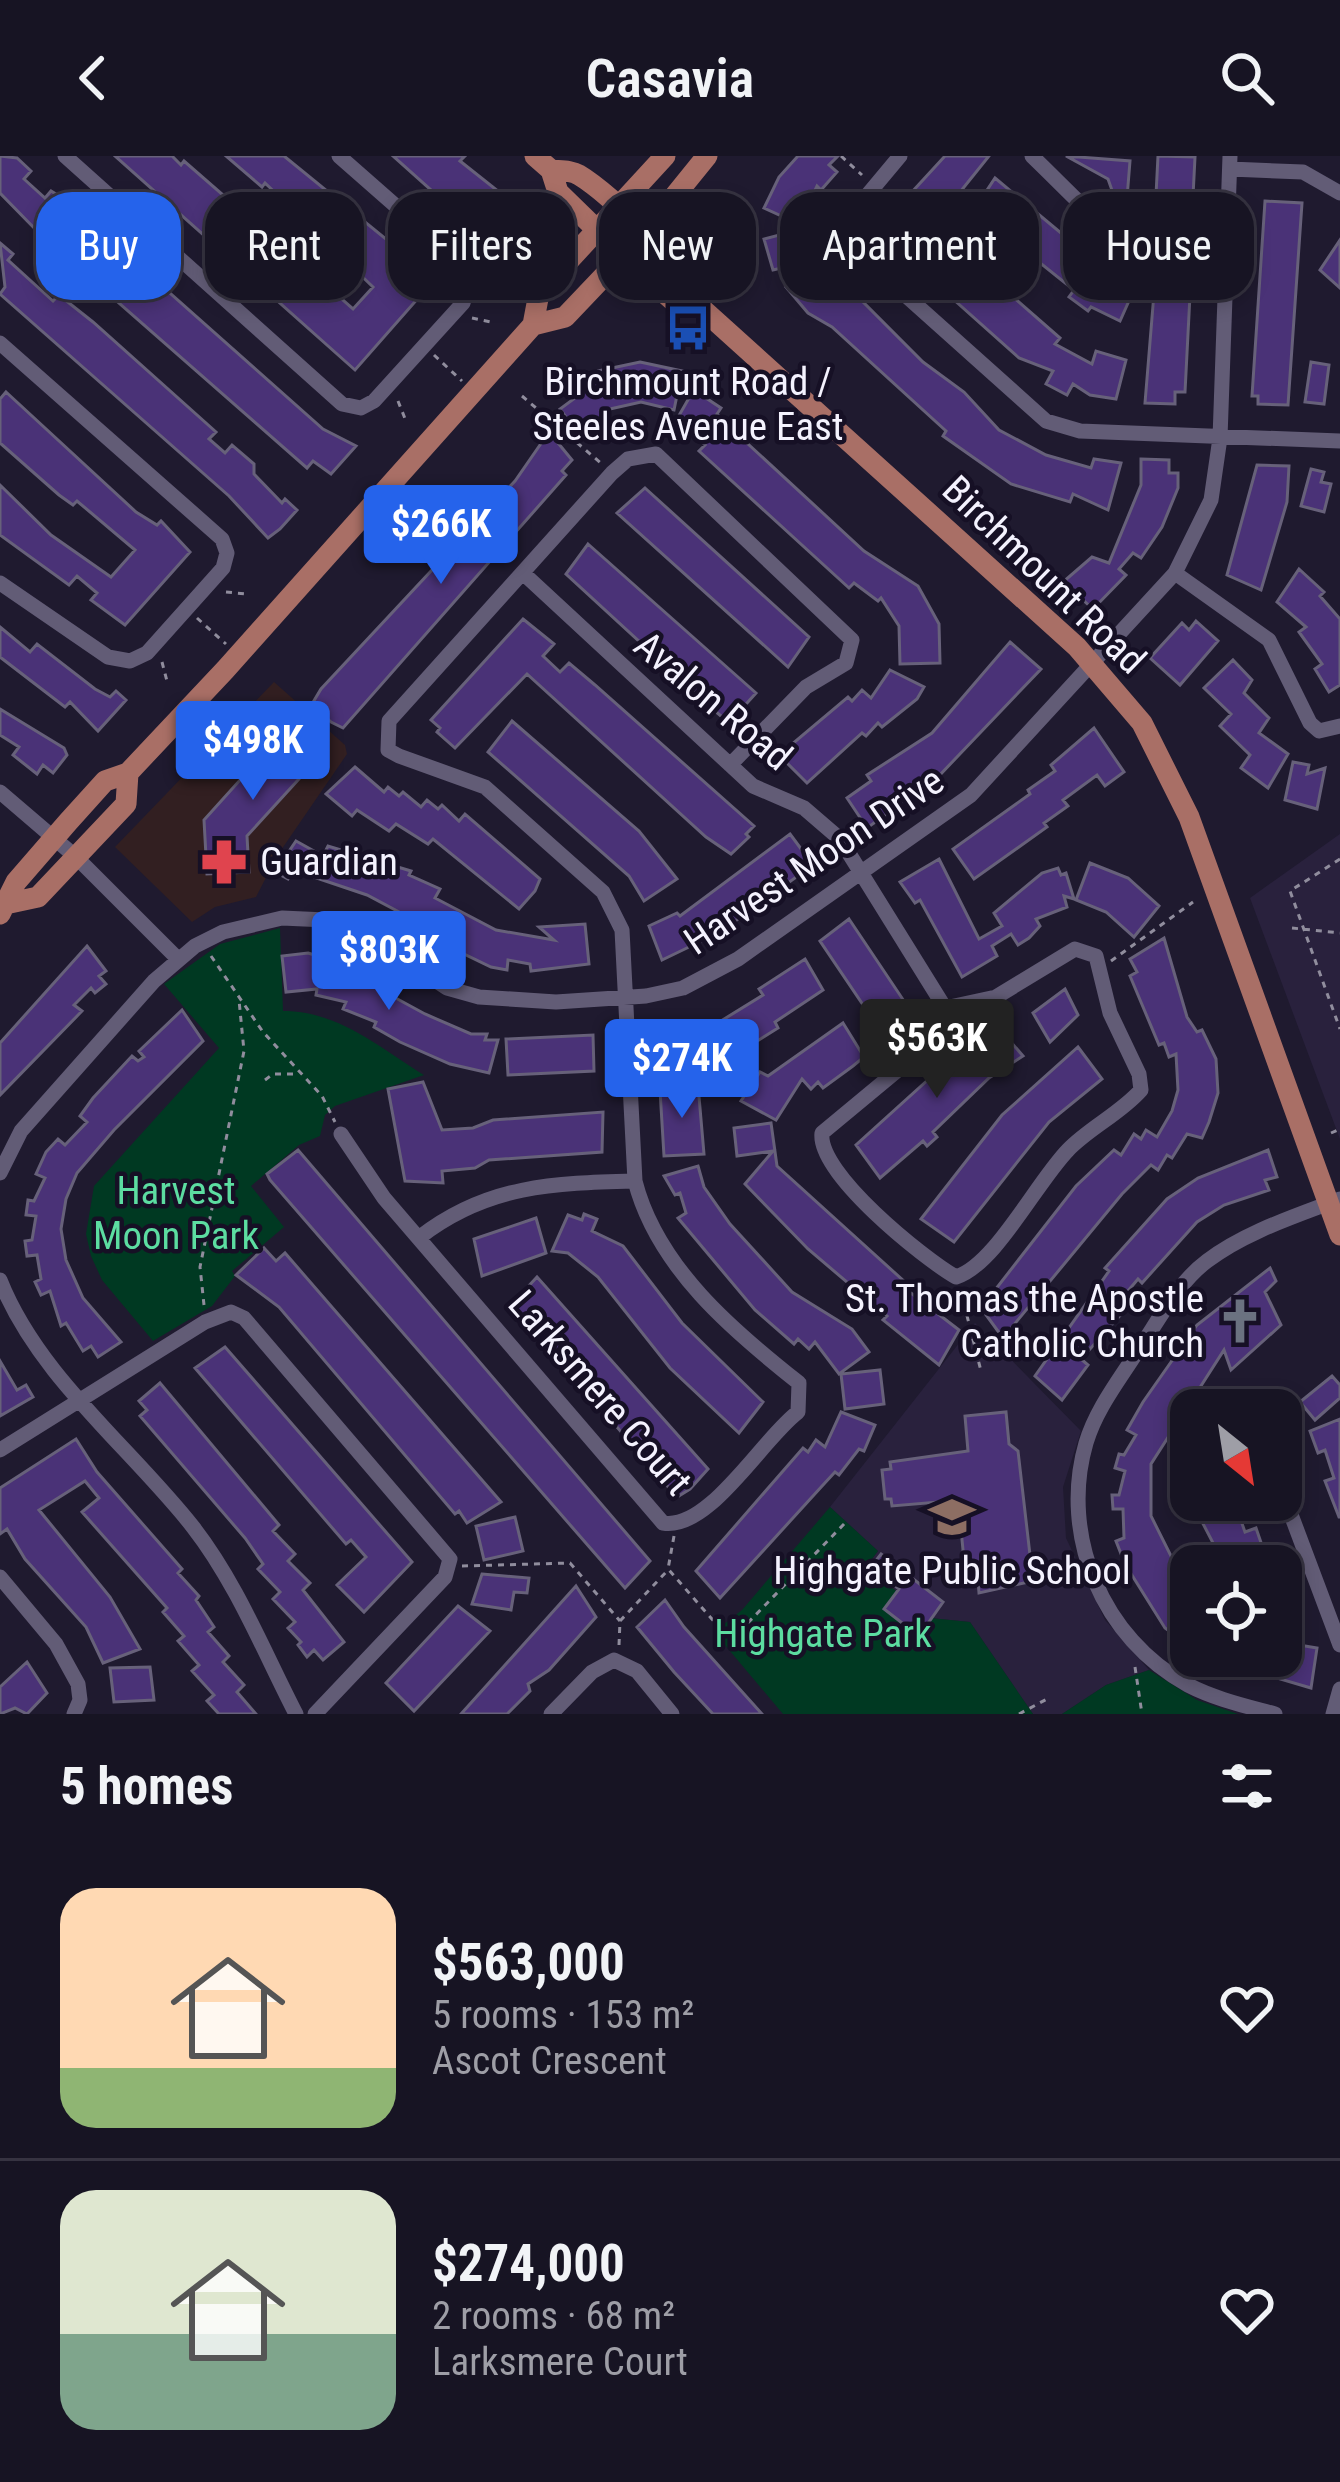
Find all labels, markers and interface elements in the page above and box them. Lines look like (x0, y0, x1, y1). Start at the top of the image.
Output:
icon: back (60, 45, 126, 111)
icon: search (1214, 45, 1280, 111)
text: Casavia (586, 47, 754, 110)
chip: Buy (36, 192, 181, 300)
chip: Rent (205, 192, 364, 300)
chip: Filters (388, 192, 575, 300)
chip: New (599, 192, 756, 300)
chip: Apartment (780, 192, 1039, 300)
chip: House (1063, 192, 1254, 300)
bus stop icon: Birchmount Road / Steeles Avenue East (663, 303, 713, 353)
place label: Birchmount Road / Steeles Avenue East (533, 359, 843, 450)
street label: Birchmount Road (933, 467, 1155, 683)
pin: $266K (357, 485, 525, 587)
text: $266K (391, 501, 491, 547)
street label: Avalon Road (625, 622, 801, 780)
pin: $498K (169, 701, 337, 803)
text: $498K (203, 717, 303, 763)
street label: Harvest Moon Drive (676, 757, 952, 965)
pharmacy icon: Guardian (199, 837, 249, 887)
place label: Guardian (260, 839, 398, 885)
pin: $803K (305, 911, 473, 1013)
text: $803K (339, 927, 439, 973)
pin: $563K (853, 999, 1021, 1101)
text: $563K (887, 1015, 987, 1061)
pin: $274K (598, 1019, 766, 1121)
text: $274K (632, 1035, 732, 1081)
park label: Harvest Moon Park (93, 1168, 259, 1259)
place label: St. Thomas the Apostle Catholic Church (845, 1276, 1204, 1367)
street label: Larksmere Court (499, 1281, 701, 1505)
church icon: St. Thomas the Apostle Catholic Church (1215, 1296, 1265, 1346)
north arrow (1170, 1389, 1302, 1521)
map controls (1170, 1389, 1302, 1677)
school or university icon: Highgate Public School (927, 1492, 977, 1542)
button: locate (1170, 1545, 1302, 1677)
place label: Highgate Public School (773, 1548, 1131, 1594)
park label: Highgate Park (714, 1611, 932, 1657)
icon: filters (1214, 1753, 1280, 1819)
text: 5 homes (60, 1757, 233, 1816)
text: $563,000 (432, 1933, 625, 1992)
icon: home (156, 1936, 300, 2080)
icon: heart (1214, 1975, 1280, 2041)
text: 5 rooms · 153 m² (432, 1992, 694, 2038)
text: Ascot Crescent (432, 2038, 667, 2084)
text: $274,000 (432, 2234, 625, 2293)
icon: home (156, 2238, 300, 2382)
icon: heart (1214, 2277, 1280, 2343)
text: 2 rooms · 68 m² (432, 2293, 675, 2339)
text: Larksmere Court (432, 2339, 688, 2385)

